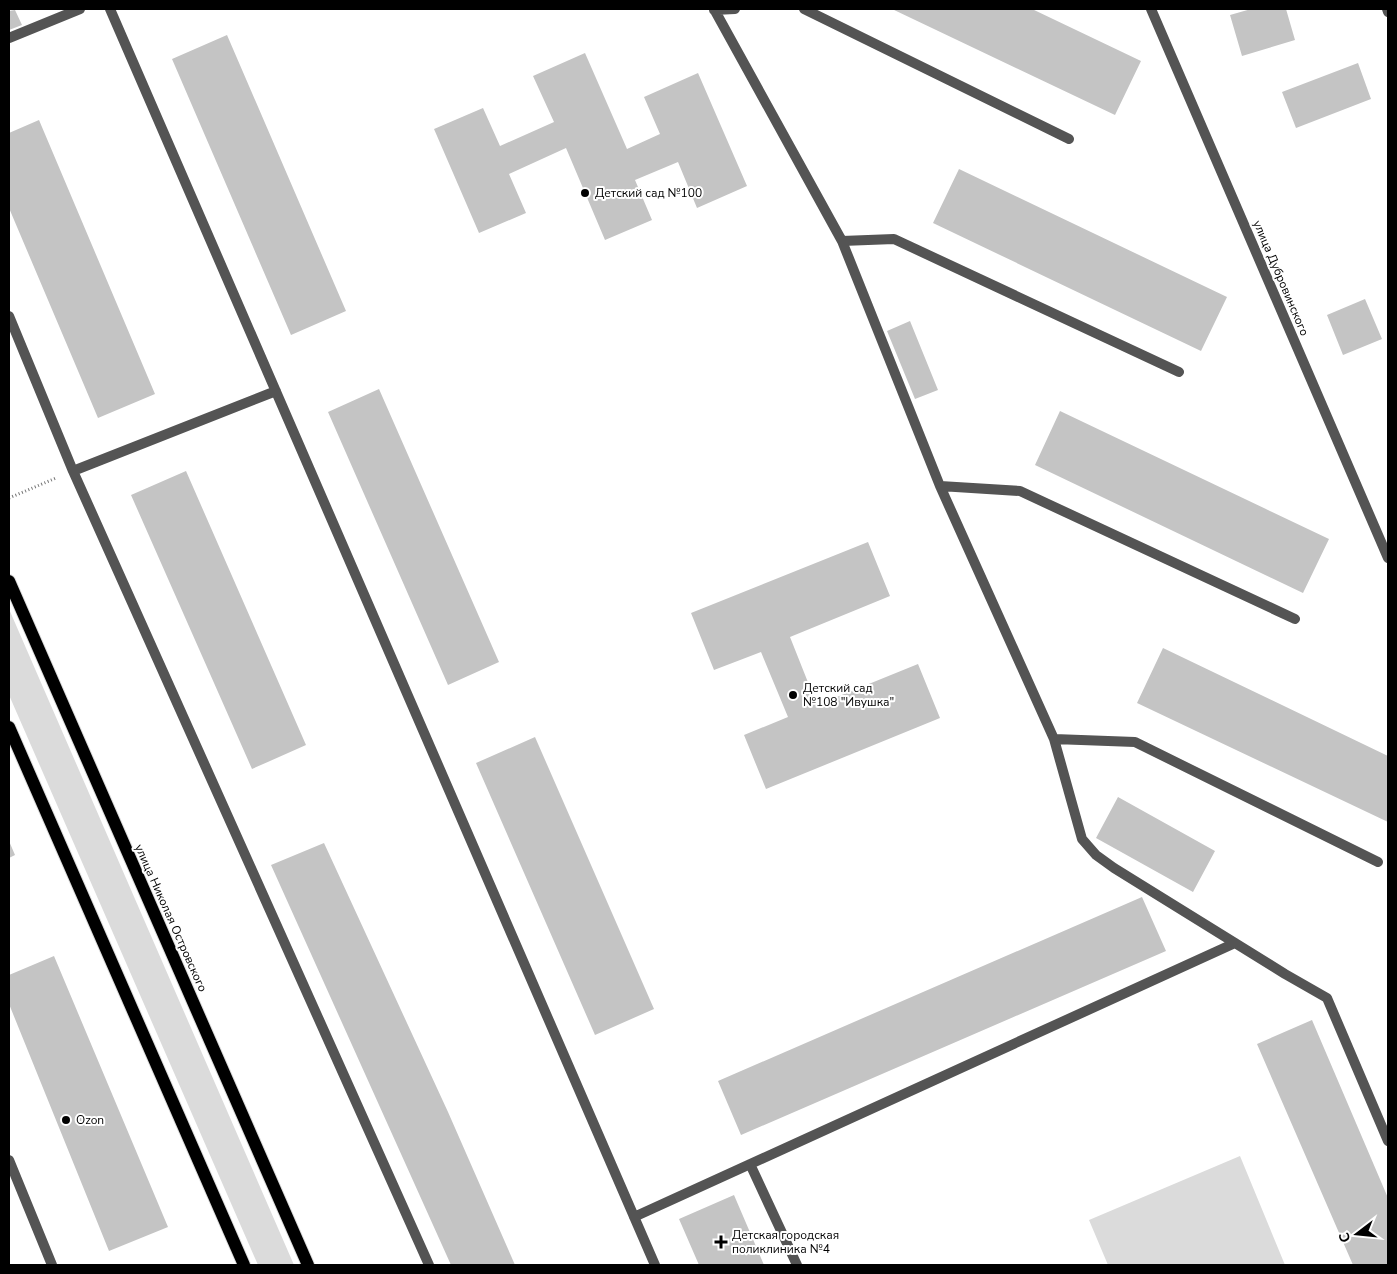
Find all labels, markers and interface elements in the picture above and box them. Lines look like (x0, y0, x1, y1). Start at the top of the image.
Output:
place label: Детский сад №100 (595, 185, 702, 201)
marker: Детский сад №100 (579, 187, 591, 199)
street label: улица Дубровинского (1249, 218, 1313, 338)
place label: Детский сад №108 "Ивушка" (803, 680, 894, 710)
marker: Детский сад №108 "Ивушка" (787, 689, 799, 701)
street label: улица Николая Островского (131, 842, 211, 995)
place label: Ozon (76, 1112, 104, 1128)
marker: Ozon (60, 1114, 72, 1126)
north arrow (1332, 1209, 1382, 1259)
place label: Детская городская поликлиника №4 (732, 1227, 839, 1257)
text: С (1334, 1230, 1355, 1245)
marker: Детская городская поликлиника №4 (714, 1235, 728, 1249)

